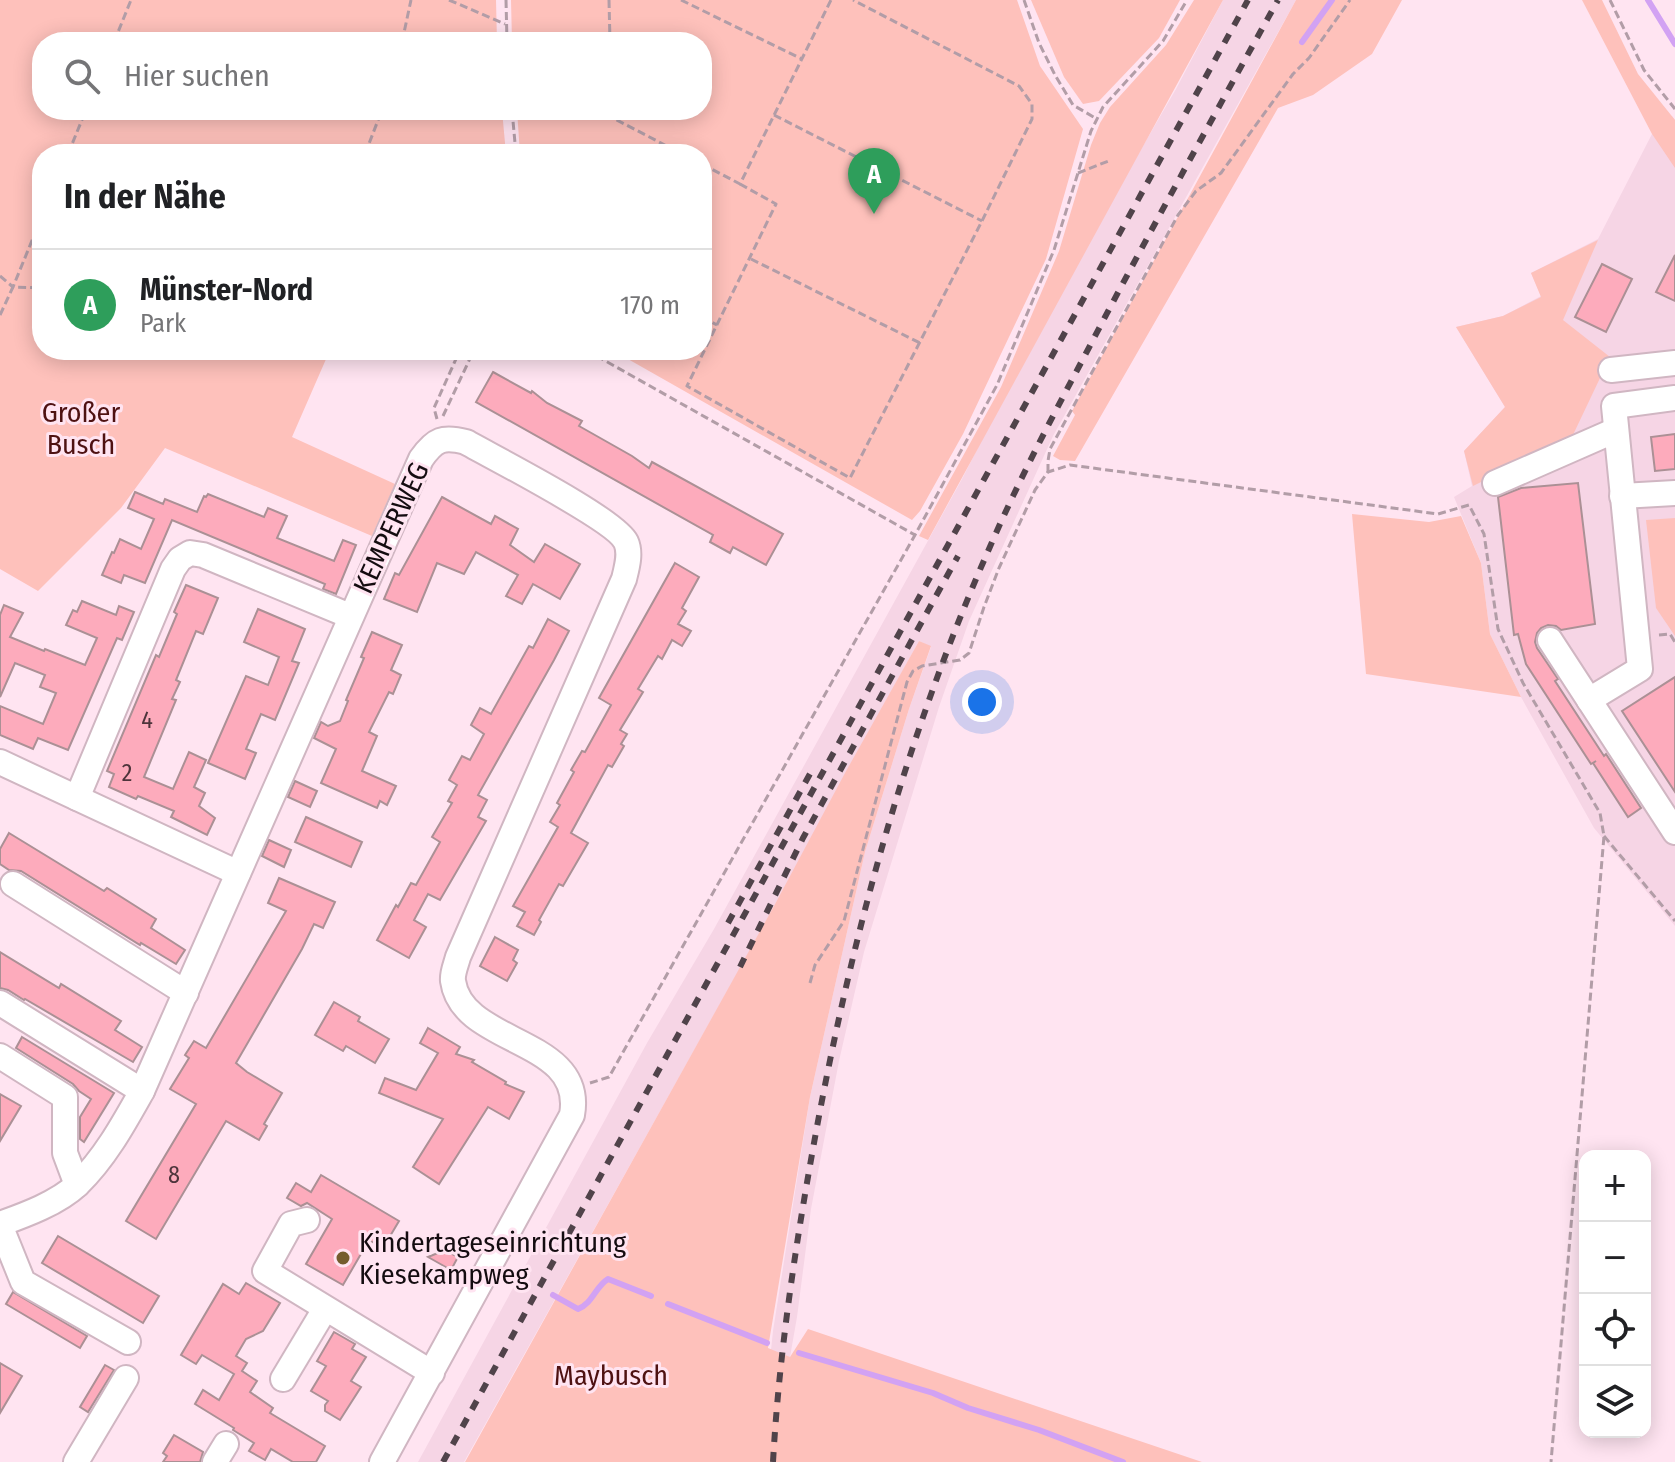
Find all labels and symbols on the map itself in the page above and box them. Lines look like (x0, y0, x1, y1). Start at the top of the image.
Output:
pin: A (848, 148, 900, 214)
park label: Großer Busch (42, 396, 120, 461)
street label: KEMPERWEG (346, 457, 436, 599)
your location (962, 682, 1002, 722)
house number: 4 (141, 706, 153, 734)
house number: 2 (122, 759, 132, 787)
house number: 8 (168, 1161, 180, 1189)
place label: Kindertageseinrichtung Kiesekampweg (359, 1226, 627, 1291)
marker: Kindertageseinrichtung Kiesekampweg (334, 1249, 352, 1267)
park label: Maybusch (554, 1359, 668, 1392)

